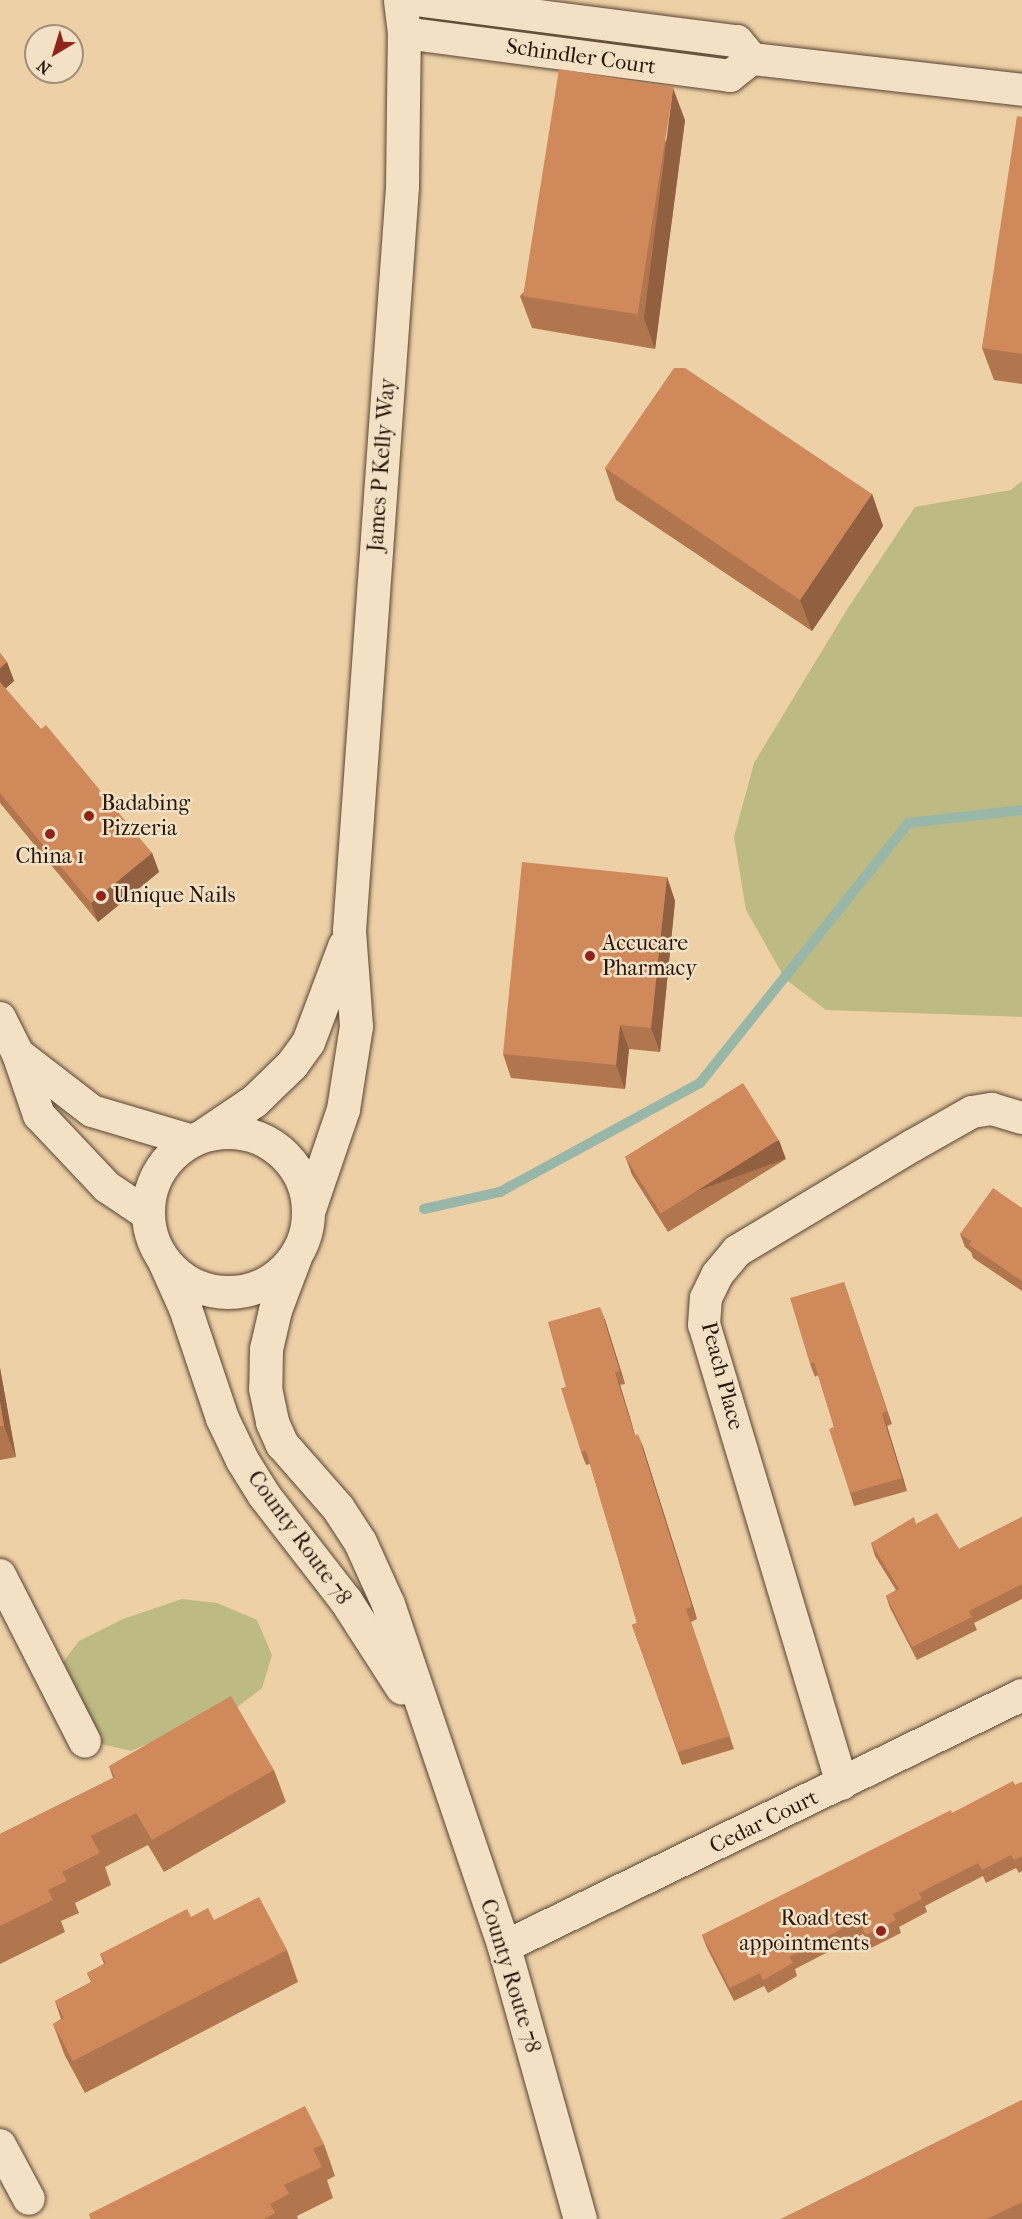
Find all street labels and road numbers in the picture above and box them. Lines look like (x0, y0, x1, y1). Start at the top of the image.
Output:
street label: Schindler Court (504, 33, 658, 81)
street label: James P Kelly Way (363, 377, 401, 553)
street label: Peach Place (695, 1319, 749, 1433)
street label: County Route 78 (242, 1466, 356, 1610)
street label: Cedar Court (705, 1784, 823, 1860)
street label: County Route 78 (474, 1896, 546, 2056)

